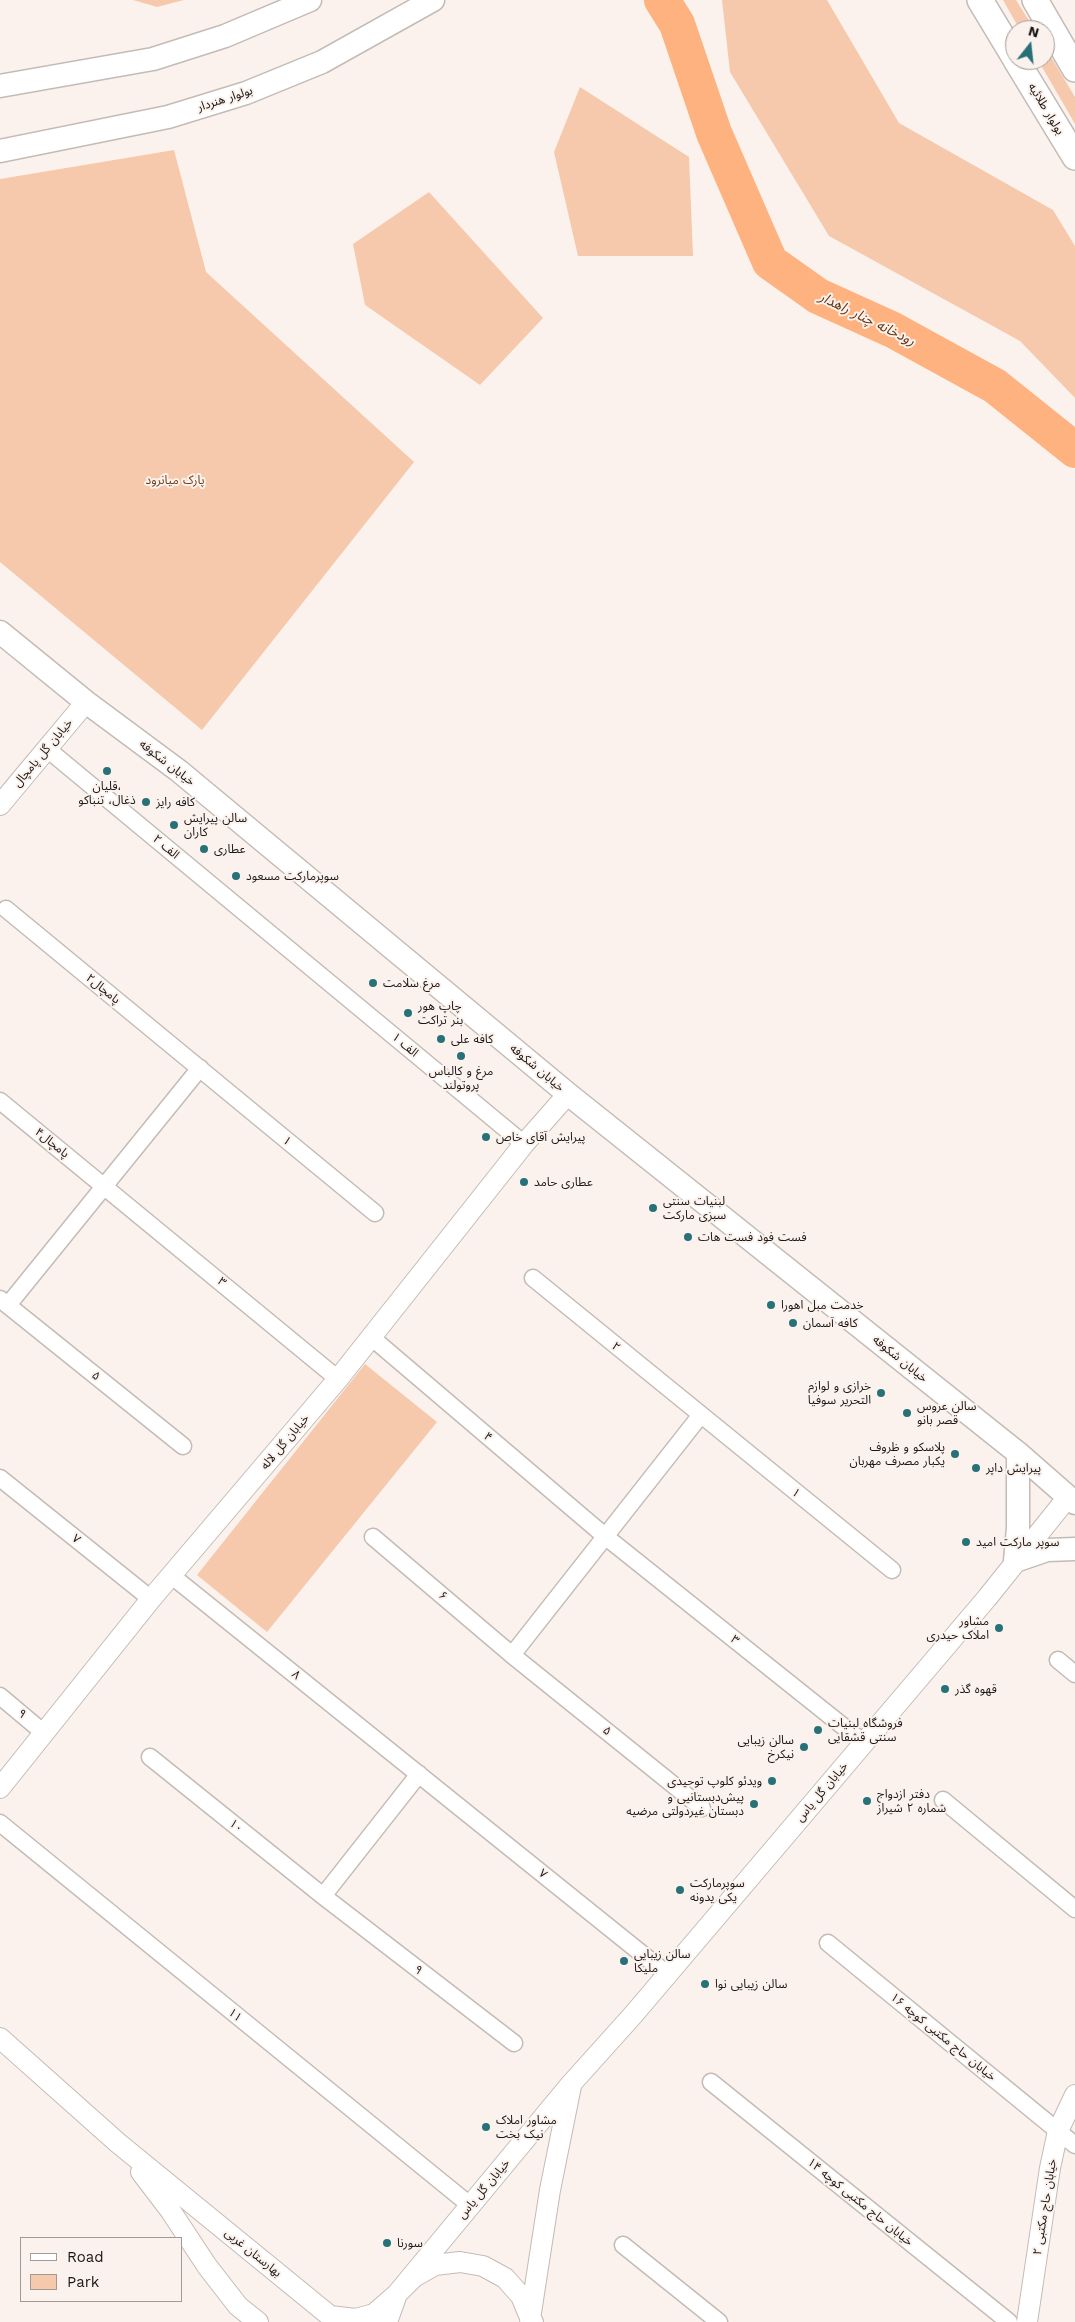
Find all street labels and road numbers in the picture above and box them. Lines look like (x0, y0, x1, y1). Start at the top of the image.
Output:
street label: بولوار طلائیه (1025, 80, 1067, 138)
street label: بولوار هنردار (195, 83, 255, 115)
street label: خیابان گل پامچال (10, 716, 76, 790)
street label: خیابان شکوفه (136, 737, 198, 789)
street label: ۲ الف (150, 832, 182, 862)
street label: پامچال۲ (83, 971, 123, 1007)
street label: ۱ الف (389, 1030, 421, 1060)
street label: خیابان شکوفه (507, 1041, 567, 1095)
street label: پامچال۴ (32, 1125, 72, 1161)
street label: ۱ (280, 1133, 294, 1149)
street label: ۳ (215, 1274, 229, 1290)
street label: خیابان شکوفه (870, 1333, 930, 1385)
street label: ۲ (609, 1339, 623, 1355)
street label: ۵ (89, 1368, 103, 1384)
street label: خیابان گل لاله (258, 1411, 312, 1473)
street label: ۴ (481, 1429, 495, 1445)
street label: ۱ (789, 1485, 803, 1501)
street label: ۷ (69, 1531, 83, 1547)
street label: ۶ (436, 1588, 450, 1604)
street label: ۳ (728, 1632, 742, 1648)
street label: ۸ (289, 1667, 303, 1683)
street label: ۹ (15, 1706, 29, 1722)
street label: ۵ (600, 1723, 614, 1739)
street label: خیابان گل یاس (793, 1759, 851, 1825)
street label: ۱۰ (226, 1816, 246, 1836)
street label: ۷ (536, 1866, 550, 1882)
street label: ۹ (411, 1962, 425, 1978)
street label: خیابان حاج مکتبی کوچه ۱۶ (887, 1990, 999, 2084)
street label: ۱۱ (225, 2005, 245, 2025)
street label: خیابان حاج مکتبی کوچه ۱۴ (804, 2155, 916, 2249)
street label: خیابان گل یاس (455, 2156, 513, 2222)
street label: خیابان حاج مکتبی ۲ (1030, 2158, 1060, 2256)
street label: بهارستان غربی (222, 2226, 284, 2280)

